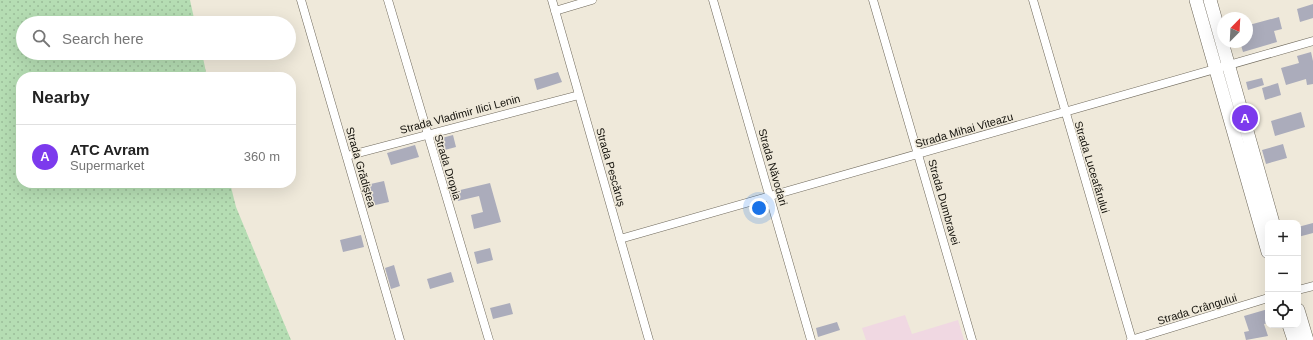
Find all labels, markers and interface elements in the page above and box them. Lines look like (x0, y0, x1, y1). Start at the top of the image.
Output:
north arrow (1217, 12, 1253, 48)
search box (16, 16, 296, 60)
icon: search (30, 27, 52, 49)
text: Search here (62, 30, 144, 47)
text: Nearby (32, 88, 90, 107)
street label: Strada Vladimir Ilici Lenin (398, 92, 522, 136)
pin: A (1232, 103, 1258, 133)
street label: Strada Mihai Viteazu (914, 110, 1014, 150)
street label: Strada Luceafărului (1072, 120, 1112, 214)
street label: Strada Grădiștea (344, 125, 378, 209)
street label: Strada Pescăruș (594, 126, 628, 208)
street label: Strada Năvodari (756, 127, 790, 207)
street label: Strada Dropia (432, 133, 464, 202)
text: ATC Avram (70, 141, 149, 158)
text: A (40, 149, 50, 164)
text: 360 m (244, 149, 280, 164)
text: Supermarket (70, 158, 144, 173)
street label: Strada Dumbravei (926, 158, 962, 246)
your location (749, 198, 769, 218)
map controls (1265, 220, 1301, 328)
button: + (1265, 220, 1301, 256)
button: − (1265, 256, 1301, 292)
street label: Strada Crângului (1156, 291, 1238, 327)
button: locate (1265, 292, 1301, 328)

